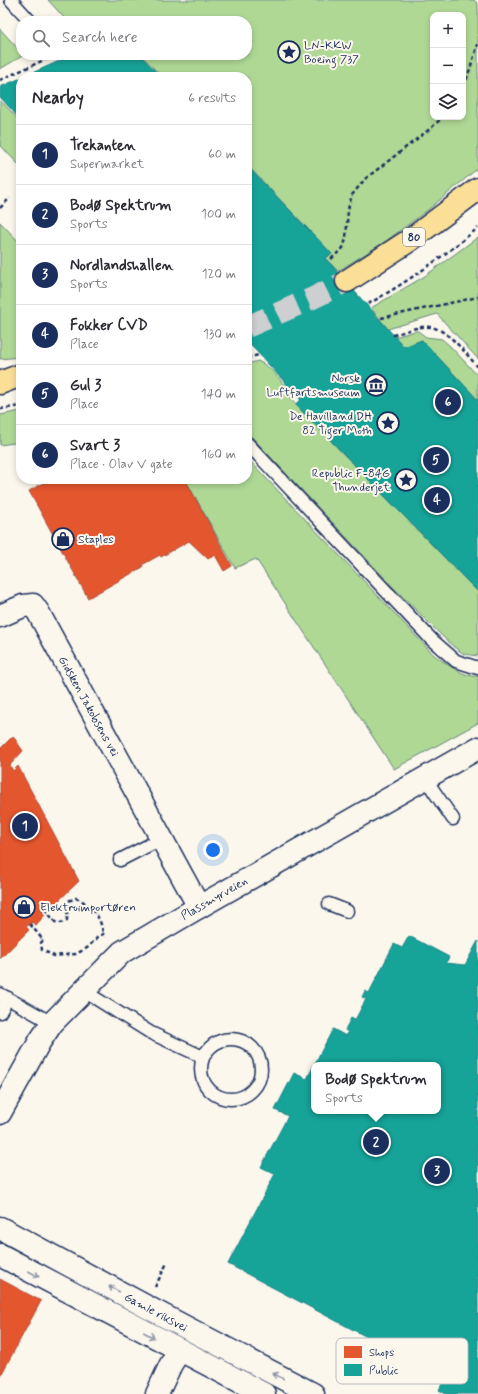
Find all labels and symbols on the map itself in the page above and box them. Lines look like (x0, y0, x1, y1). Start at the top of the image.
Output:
place label: LN-KKW Boeing 737 (304, 38, 359, 69)
place icon: LN-KKW Boeing 737 (276, 39, 302, 65)
road number: 80 (403, 228, 425, 246)
place label: Norsk Luftfartsmuseum (267, 371, 360, 401)
museum icon: Norsk Luftfartsmuseum (363, 372, 389, 398)
pin: 6 (435, 387, 461, 417)
place label: De Havilland DH 82 Tiger Moth (289, 409, 372, 440)
place icon: De Havilland DH 82 Tiger Moth (375, 410, 401, 436)
pin: 5 (423, 445, 449, 475)
place label: Republic F-84G Thunderjet (312, 466, 390, 496)
place icon: Republic F-84G Thunderjet (393, 467, 419, 493)
pin: 4 (424, 485, 450, 515)
shop icon: Staples (50, 526, 76, 552)
place label: Staples (78, 532, 114, 548)
street label: Gidsken Jakobsens vei (54, 653, 122, 760)
pin: 1 (12, 811, 38, 841)
your location (203, 840, 223, 860)
street label: Plassmyrveien (178, 873, 251, 924)
shop icon: Elektroimportøren (11, 894, 37, 920)
place label: Elektroimportøren (40, 900, 136, 916)
pin: 2 (363, 1127, 389, 1157)
pin: 3 (424, 1156, 450, 1186)
one-way arrow (28, 1270, 40, 1278)
one-way arrow (108, 1285, 120, 1293)
street label: Gamle riksvei (121, 1290, 190, 1336)
one-way arrow (143, 1331, 155, 1339)
legend (336, 1338, 468, 1384)
text: Shops (369, 1346, 394, 1360)
text: Public (369, 1364, 399, 1378)
one-way arrow (272, 1372, 284, 1379)

